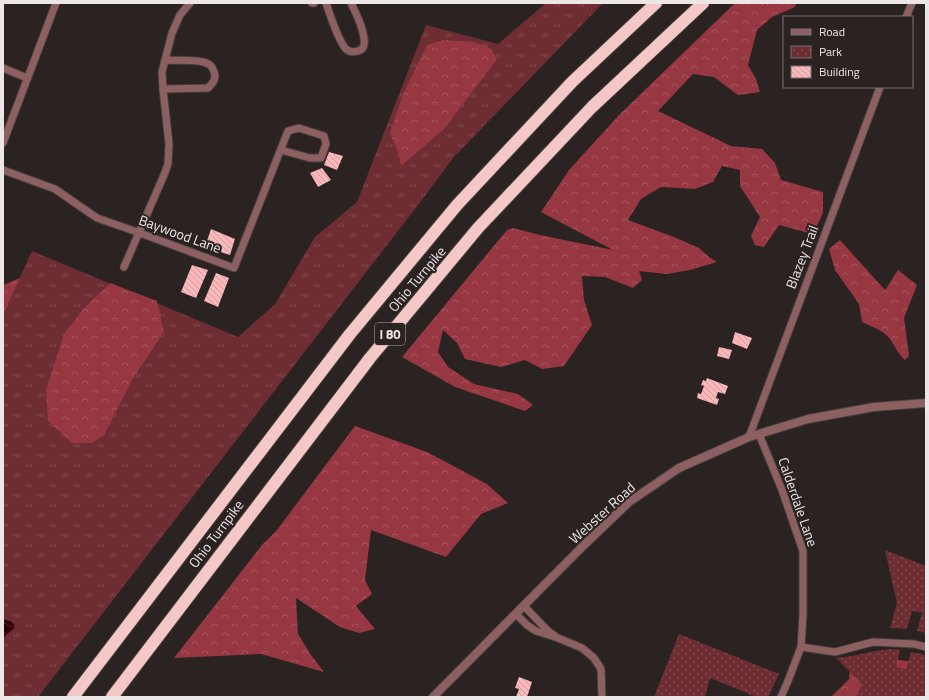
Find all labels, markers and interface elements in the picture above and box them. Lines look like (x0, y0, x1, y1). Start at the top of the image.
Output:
legend (783, 16, 913, 88)
text: Road (819, 22, 845, 41)
text: Park (819, 42, 842, 61)
text: Building (819, 62, 860, 81)
street label: Baywood Lane (136, 209, 224, 258)
street label: Blazey Trail (780, 222, 823, 292)
street label: Ohio Turnpike (383, 241, 450, 316)
road number: I 80 (375, 323, 405, 345)
street label: Calderdale Lane (773, 454, 824, 549)
street label: Webster Road (564, 477, 640, 548)
street label: Ohio Turnpike (183, 495, 248, 572)

